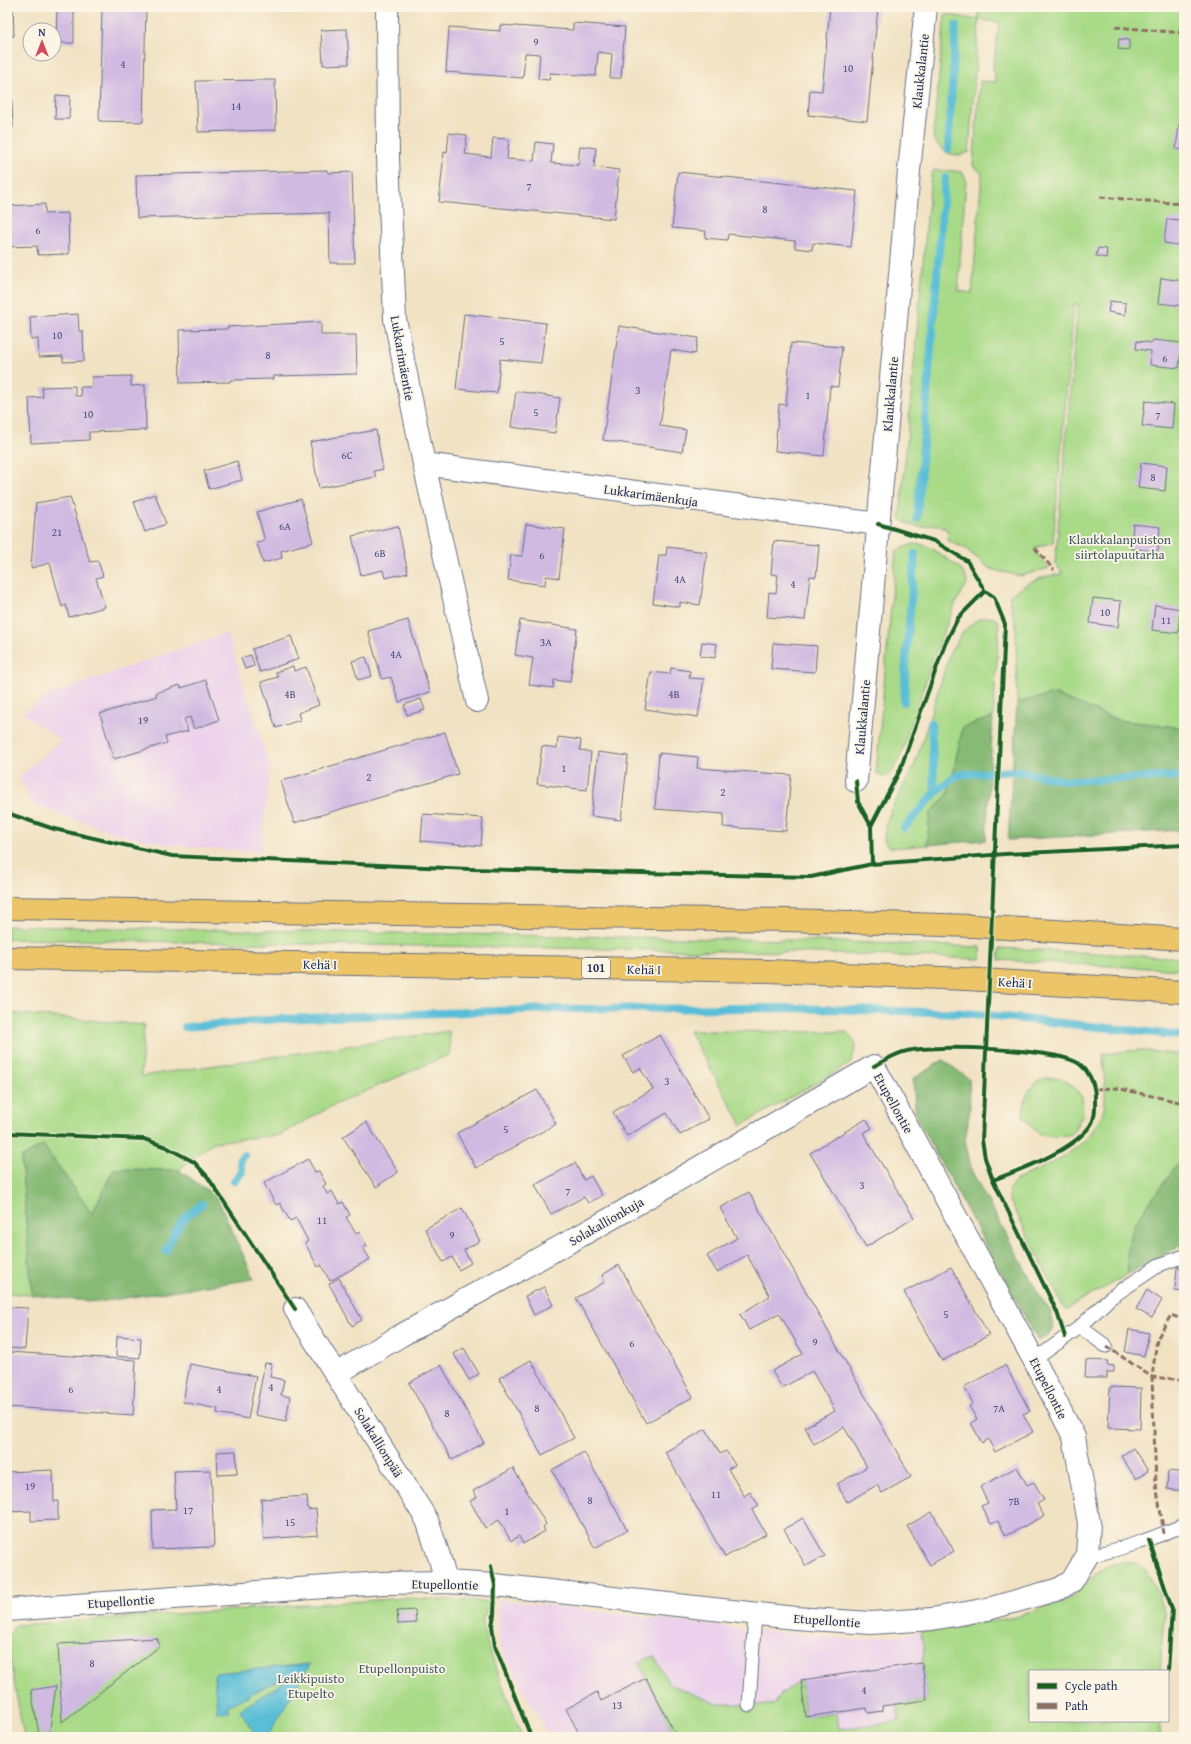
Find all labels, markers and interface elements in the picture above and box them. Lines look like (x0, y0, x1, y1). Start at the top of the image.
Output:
north arrow (22, 22, 62, 62)
text: N (38, 24, 46, 40)
street label: Klaukkalantie (907, 33, 934, 109)
house number: 9 (533, 34, 539, 50)
house number: 4 (120, 56, 126, 72)
house number: 10 (843, 60, 853, 76)
house number: 14 (231, 98, 241, 114)
house number: 7 (526, 178, 532, 194)
house number: 8 (762, 201, 768, 217)
house number: 6 (35, 222, 41, 238)
street label: Lukkarimäentie (386, 314, 419, 402)
house number: 10 (52, 327, 62, 343)
house number: 5 (499, 333, 505, 349)
house number: 8 (265, 347, 271, 363)
house number: 6 (1162, 350, 1168, 366)
street label: Klaukkalantie (878, 356, 903, 432)
house number: 3 (635, 382, 641, 398)
house number: 1 (805, 387, 811, 403)
house number: 5 (533, 404, 539, 420)
house number: 10 (83, 406, 93, 422)
house number: 7 (1155, 407, 1161, 423)
house number: 6C (341, 447, 353, 463)
house number: 8 (1150, 469, 1156, 485)
street label: Lukkarimäenkuja (602, 479, 700, 512)
house number: 6A (279, 518, 291, 534)
house number: 21 (52, 524, 62, 540)
park label: Klaukkalanpuiston siirtolapuutarha (1069, 530, 1172, 564)
house number: 6B (374, 545, 386, 561)
house number: 6 (539, 547, 545, 563)
house number: 4A (674, 571, 686, 587)
house number: 4 (790, 576, 796, 592)
house number: 10 (1100, 604, 1110, 620)
house number: 11 (1161, 612, 1171, 628)
house number: 3A (540, 634, 552, 650)
house number: 4A (390, 646, 402, 662)
street label: Klaukkalantie (850, 679, 875, 755)
house number: 4B (284, 686, 296, 702)
house number: 4B (668, 686, 680, 702)
house number: 19 (138, 712, 148, 728)
house number: 1 (561, 760, 567, 776)
house number: 2 (366, 769, 372, 785)
house number: 2 (720, 784, 726, 800)
street label: Kehä I (303, 955, 337, 974)
road number: 101 (582, 958, 610, 978)
street label: Kehä I (627, 960, 661, 979)
street label: Kehä I (997, 972, 1033, 993)
street label: Etupellontie (869, 1069, 918, 1137)
house number: 3 (664, 1073, 670, 1089)
house number: 5 (503, 1121, 509, 1137)
house number: 3 (859, 1177, 865, 1193)
house number: 7 (565, 1183, 571, 1199)
street label: Solakallionkuja (565, 1192, 648, 1251)
house number: 11 (317, 1212, 327, 1228)
house number: 9 (449, 1227, 455, 1243)
house number: 5 (943, 1306, 949, 1322)
house number: 9 (812, 1334, 818, 1350)
house number: 6 (629, 1335, 635, 1351)
street label: Etupellontie (1025, 1354, 1072, 1422)
house number: 4 (268, 1379, 274, 1395)
house number: 6 (68, 1381, 74, 1397)
house number: 4 (216, 1381, 222, 1397)
house number: 8 (534, 1400, 540, 1416)
house number: 7A (993, 1400, 1005, 1416)
street label: Solakallionpää (349, 1403, 408, 1482)
house number: 8 (444, 1405, 450, 1421)
house number: 19 (25, 1478, 35, 1494)
house number: 11 (711, 1486, 721, 1502)
house number: 8 (587, 1492, 593, 1508)
house number: 7B (1008, 1493, 1020, 1509)
house number: 17 (183, 1502, 193, 1518)
house number: 1 (504, 1503, 510, 1519)
house number: 15 (285, 1514, 295, 1530)
street label: Etupellontie (411, 1574, 479, 1595)
street label: Etupellontie (87, 1590, 155, 1613)
street label: Etupellontie (793, 1609, 861, 1632)
house number: 8 (89, 1655, 95, 1671)
park label: Etupellonpuisto (359, 1659, 446, 1678)
park label: Leikkipuisto Etupelto (277, 1669, 345, 1703)
legend (1029, 1670, 1169, 1722)
text: Cycle path (1065, 1677, 1118, 1694)
house number: 4 (861, 1682, 867, 1698)
house number: 13 (612, 1697, 622, 1713)
text: Path (1065, 1697, 1088, 1714)

